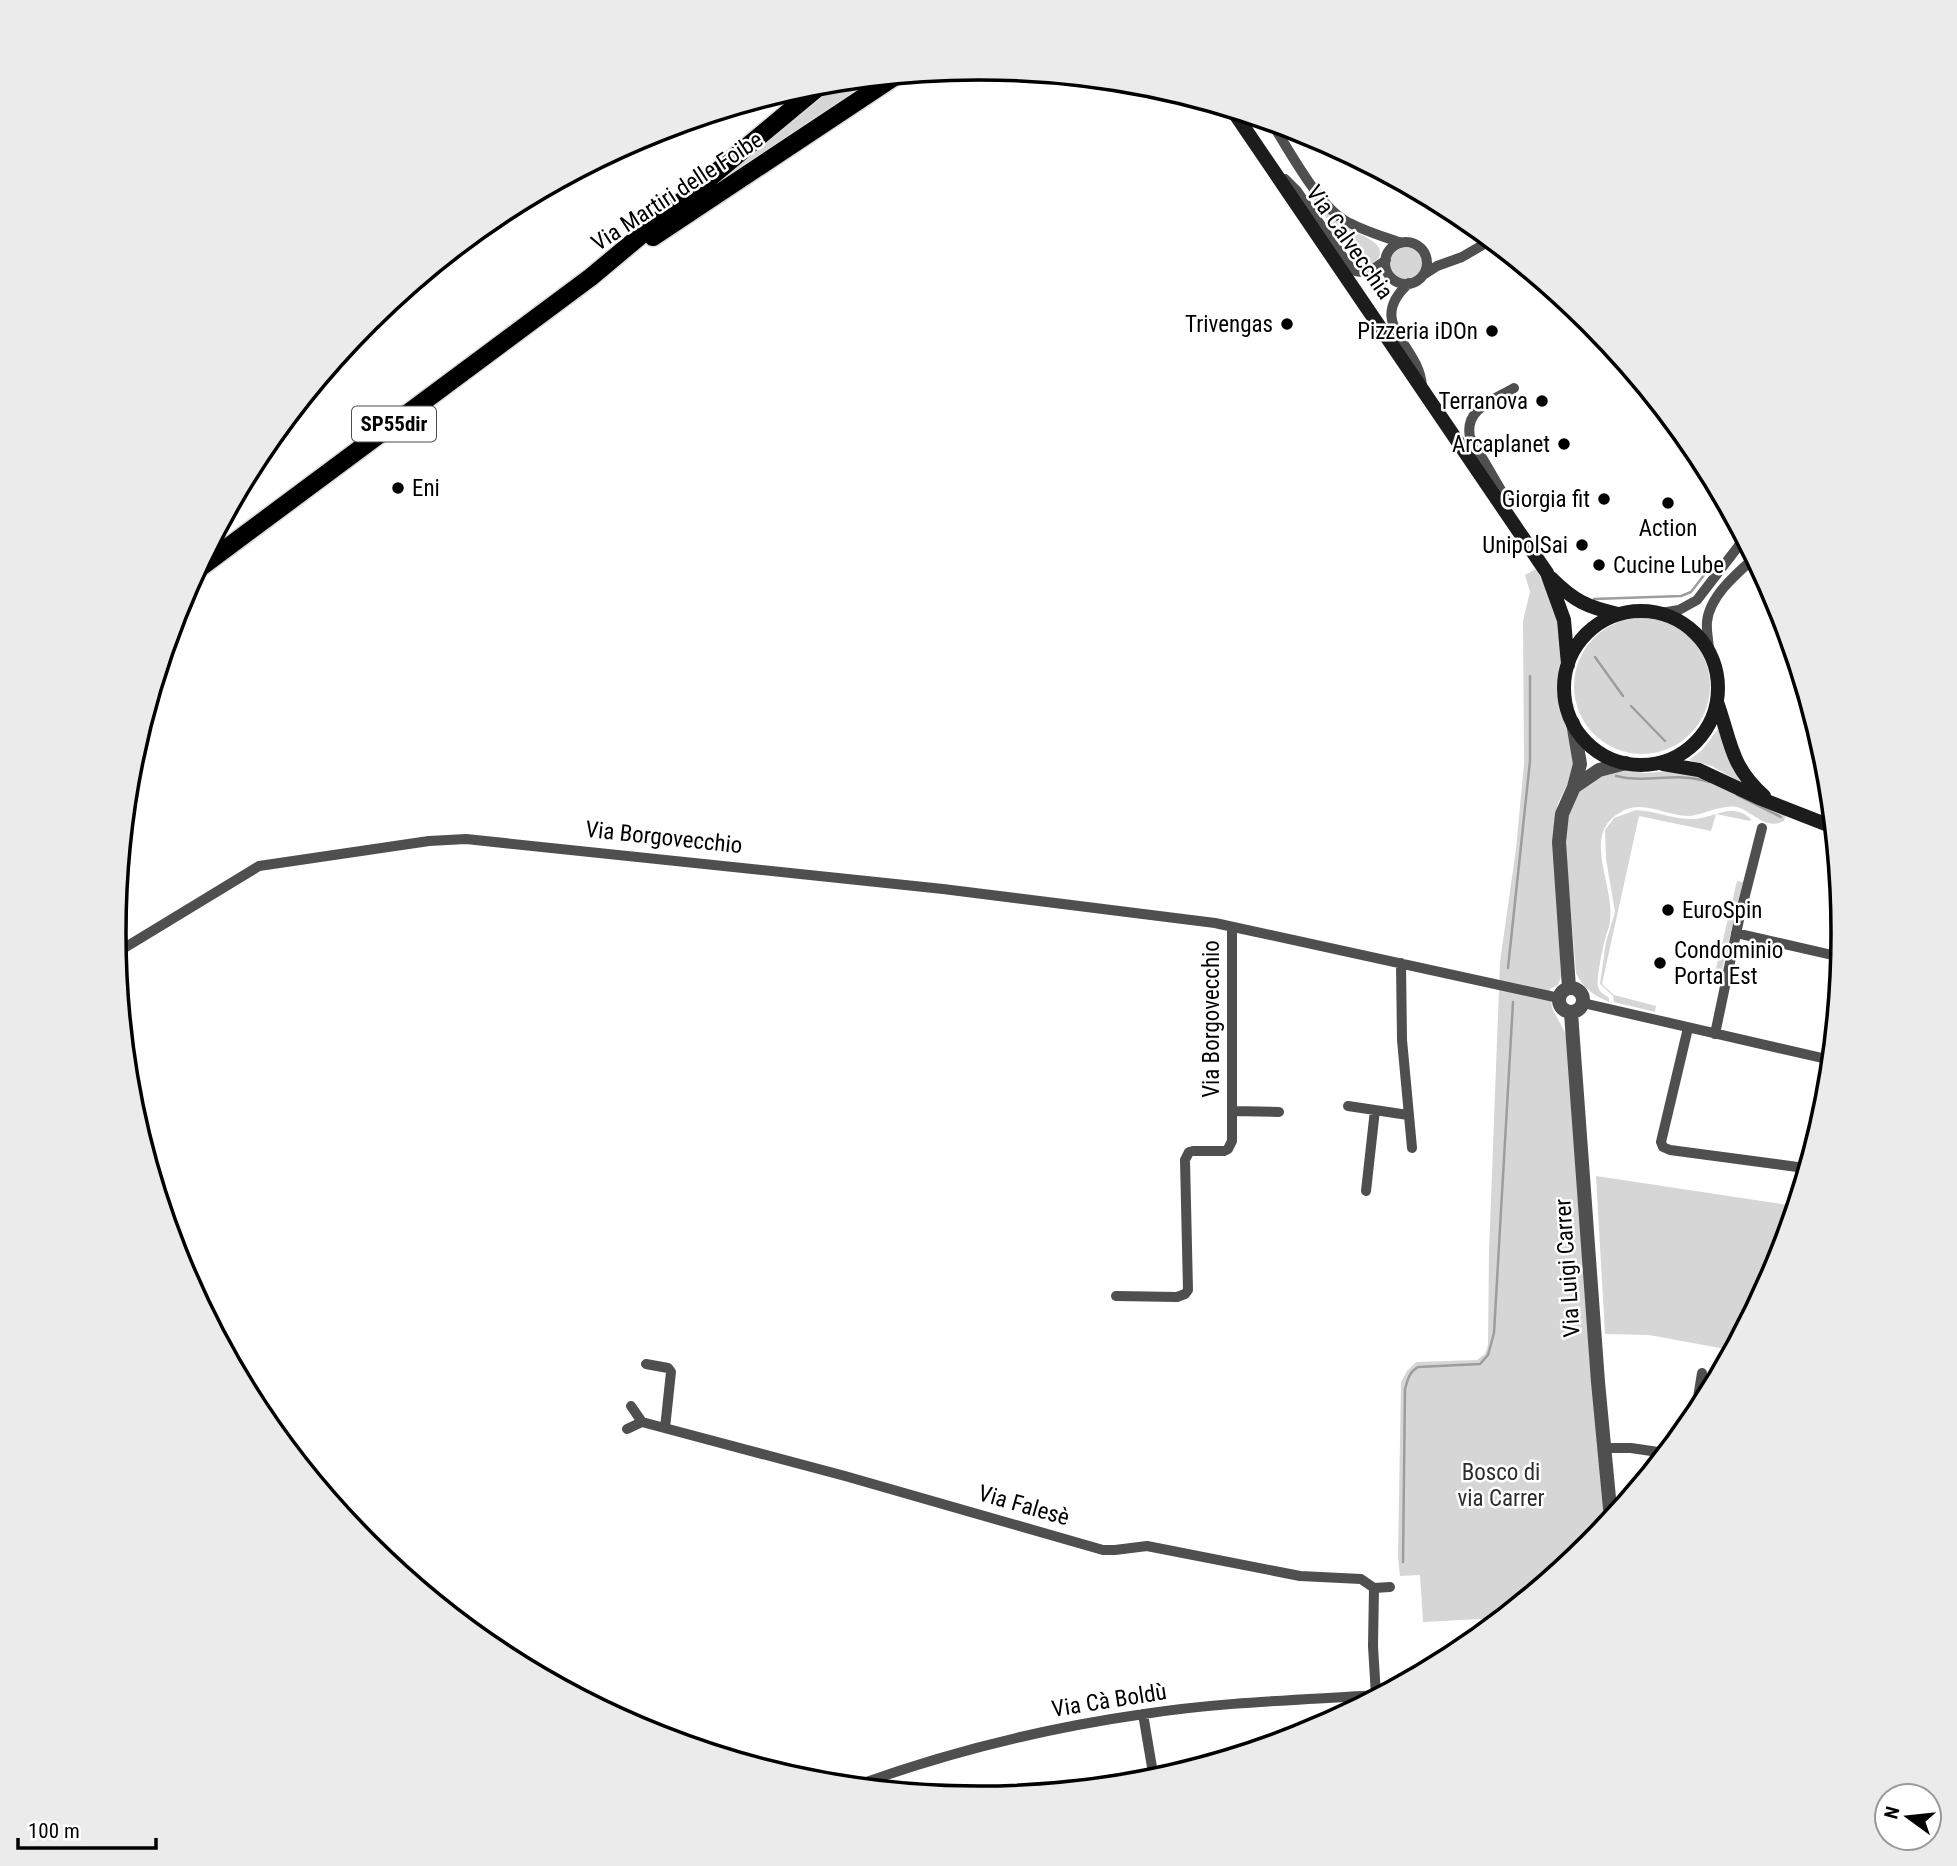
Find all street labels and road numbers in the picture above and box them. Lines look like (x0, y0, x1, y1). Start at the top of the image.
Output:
street label: Via Martiri delle Foibe (587, 126, 768, 257)
street label: Via Calvecchia (1300, 180, 1399, 304)
road number: SP55dir (352, 406, 436, 442)
street label: Via Borgovecchio (584, 816, 744, 859)
street label: Via Borgovecchio (1198, 940, 1225, 1098)
street label: Via Luigi Carrer (1549, 1198, 1586, 1338)
street label: Via Falesè (975, 1480, 1073, 1531)
street label: Via Cà Boldù (1050, 1678, 1168, 1723)

